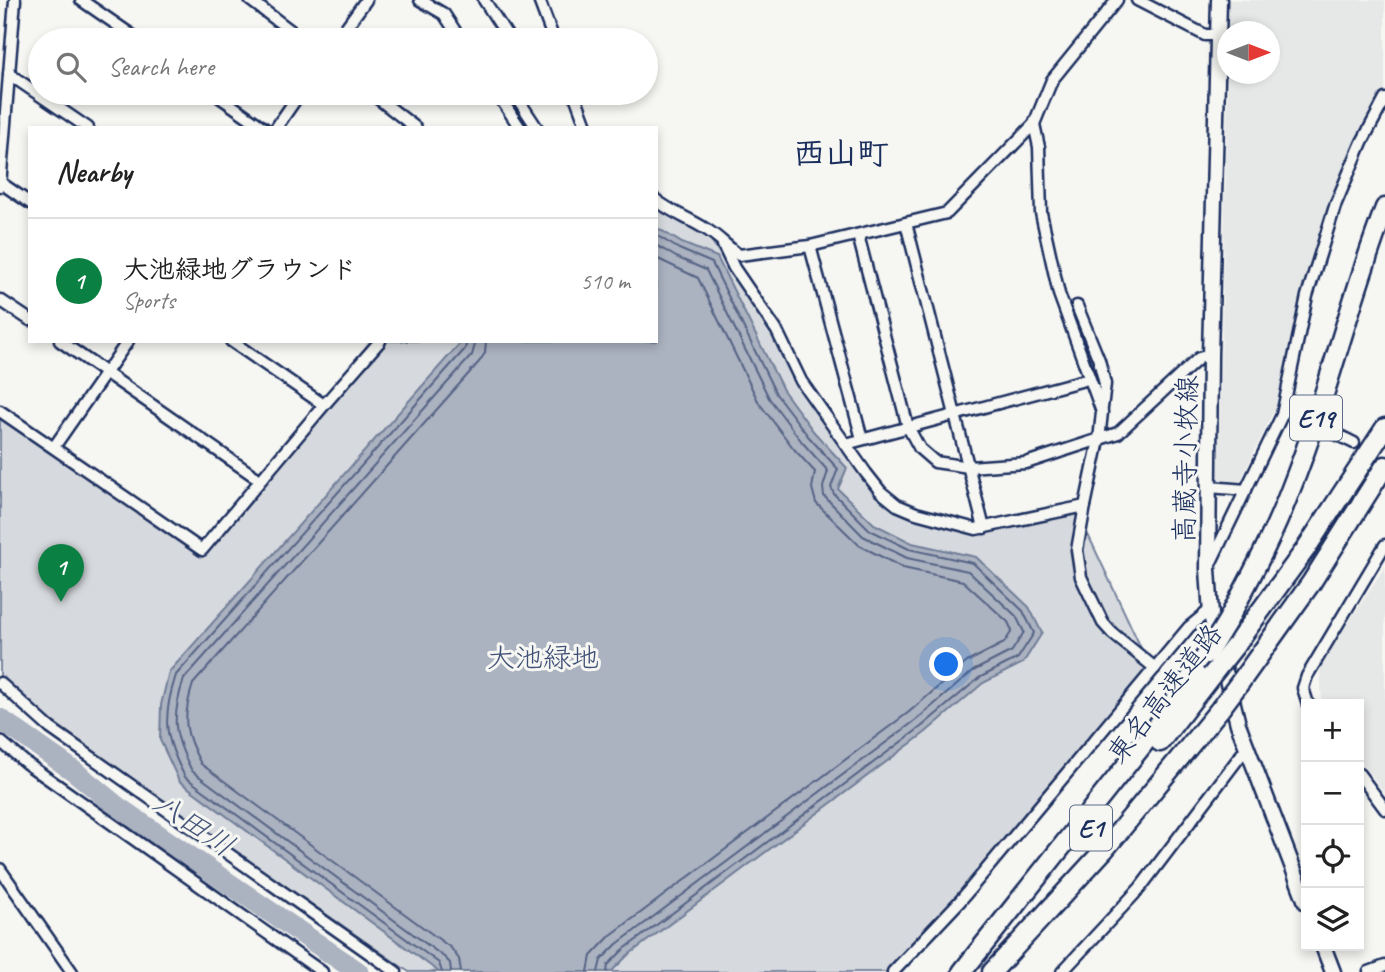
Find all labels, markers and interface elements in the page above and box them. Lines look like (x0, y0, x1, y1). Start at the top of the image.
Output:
north arrow (1217, 21, 1280, 84)
search box (28, 28, 658, 105)
icon: search (52, 48, 90, 86)
text: Search here (108, 50, 214, 83)
district label: 西山町 (793, 133, 889, 174)
text: Nearby (56, 153, 132, 191)
text: 大池緑地グラウンド (123, 253, 357, 286)
text: 1 (74, 267, 84, 296)
text: 510 m (581, 267, 630, 296)
text: Sports (123, 286, 175, 315)
street label: 高蔵寺小牧線 (1167, 375, 1204, 543)
road number: E19 (1290, 396, 1342, 440)
pin: 1 (38, 544, 84, 602)
street label: 東名高速道路 (1099, 616, 1230, 770)
park label: 大池緑地 (487, 640, 599, 675)
your location (929, 647, 963, 681)
map controls (1301, 699, 1364, 951)
button: + (1301, 699, 1364, 762)
button: − (1301, 762, 1364, 825)
water label: 八田川 (146, 783, 242, 865)
road number: E1 (1070, 806, 1112, 850)
button: locate (1301, 825, 1364, 888)
button: layers (1301, 888, 1364, 951)

